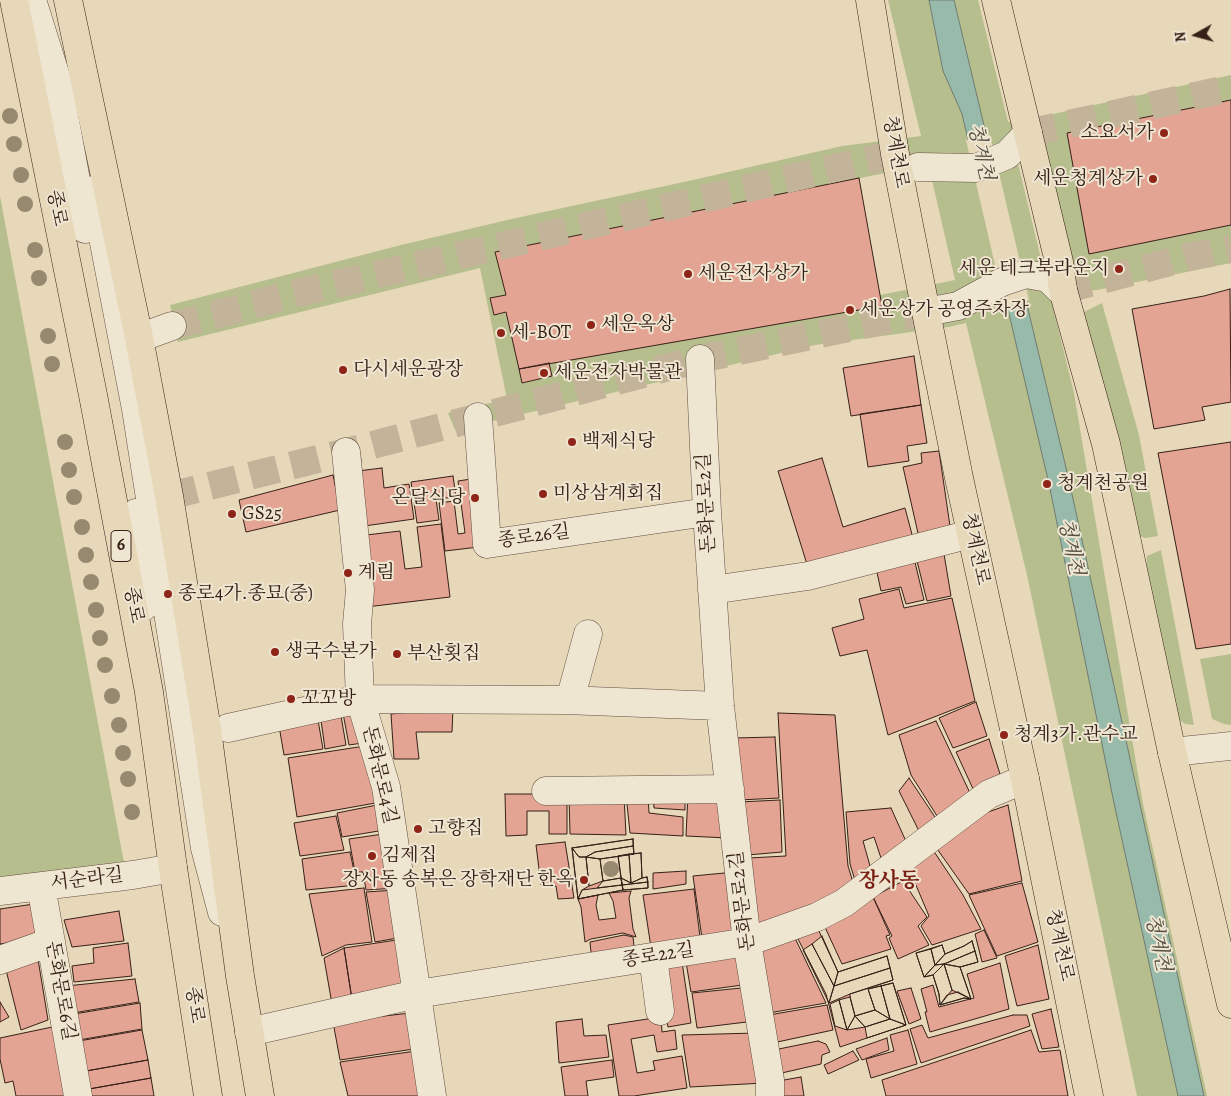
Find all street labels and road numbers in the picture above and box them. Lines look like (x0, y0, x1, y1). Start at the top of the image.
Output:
street label: 청계천로 (877, 114, 913, 190)
street label: 종로 (41, 188, 71, 228)
street label: 돈화문로2길 (693, 452, 721, 554)
street label: 청계천로 (956, 511, 994, 587)
street label: 종로26길 (496, 521, 572, 553)
road number: 6 (111, 530, 131, 562)
street label: 종로 (118, 585, 148, 625)
street label: 돈화문로4길 (357, 724, 401, 826)
street label: 돈화문로2길 (726, 850, 760, 952)
street label: 서순라길 (49, 864, 125, 896)
street label: 청계천로 (1040, 907, 1078, 983)
street label: 종로22길 (620, 939, 696, 973)
street label: 돈화문로6길 (40, 940, 80, 1042)
street label: 종로 (180, 985, 208, 1025)

